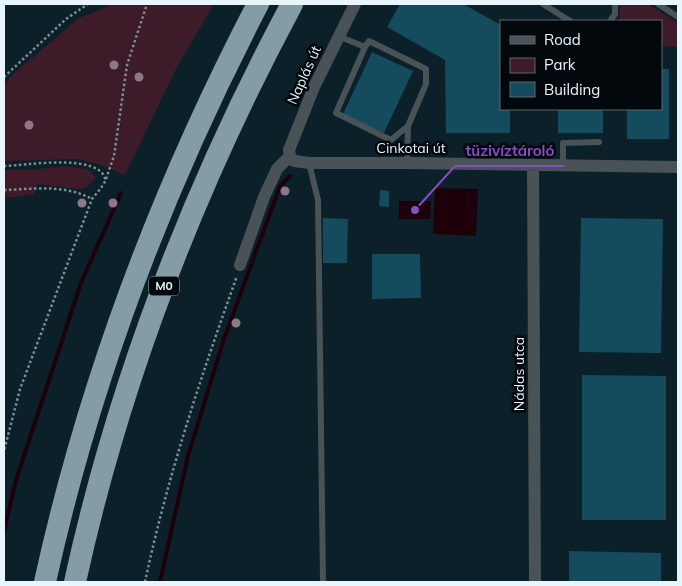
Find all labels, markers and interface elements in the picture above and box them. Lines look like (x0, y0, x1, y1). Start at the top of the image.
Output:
legend (500, 20, 662, 110)
text: Road (544, 30, 581, 49)
street label: Naplás út (283, 43, 325, 107)
text: Park (544, 55, 576, 74)
text: Building (544, 80, 600, 99)
callout: tüzivíztároló (455, 136, 564, 166)
street label: Cinkotai út (376, 139, 446, 157)
text: tüzivíztároló (466, 141, 555, 160)
road number: M0 (149, 276, 179, 296)
street label: Nádas utca (510, 337, 528, 411)

